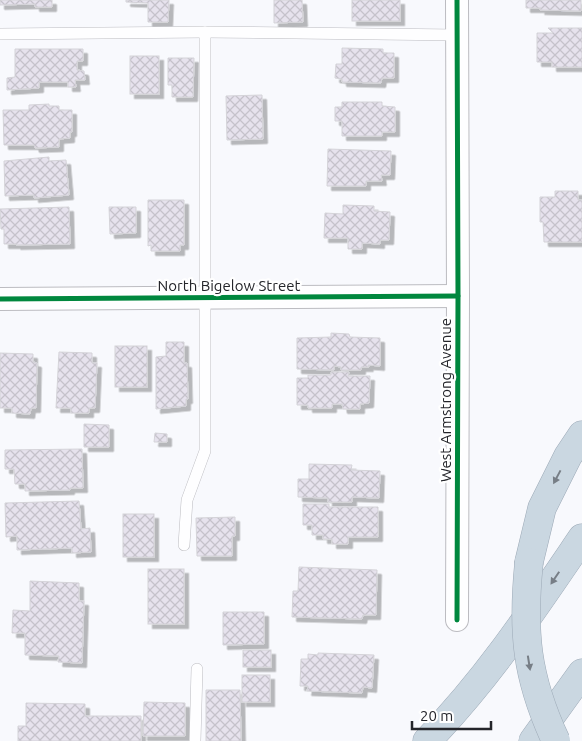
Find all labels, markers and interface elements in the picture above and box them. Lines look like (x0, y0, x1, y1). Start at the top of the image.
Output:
street label: North Bigelow Street (158, 277, 300, 294)
street label: West Armstrong Avenue (437, 318, 454, 482)
one-way arrow (553, 470, 561, 484)
one-way arrow (550, 572, 559, 585)
one-way arrow (526, 655, 534, 671)
scale bar (412, 698, 491, 730)
text: 20 m (420, 707, 453, 724)

